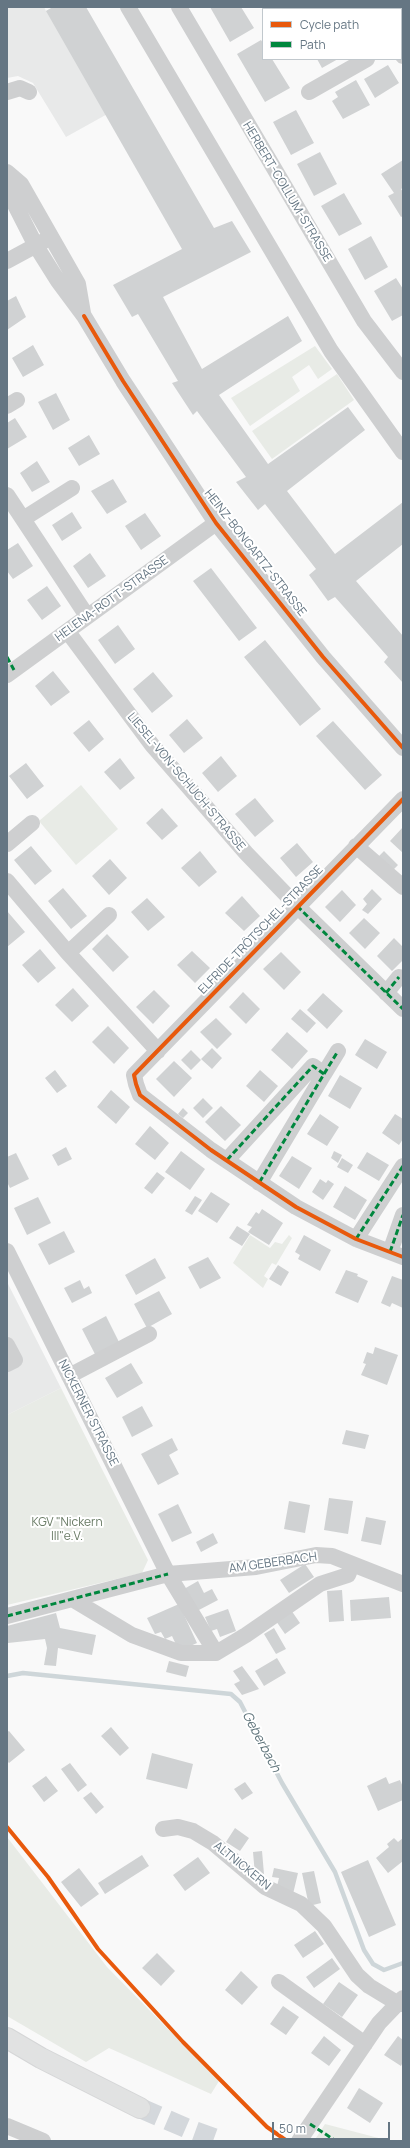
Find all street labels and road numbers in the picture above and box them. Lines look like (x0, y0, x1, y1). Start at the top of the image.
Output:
street label: HERBERT-COLLUM-STRASSE (239, 119, 335, 265)
street label: HEINZ-BONGARTZ-STRASSE (201, 487, 309, 619)
street label: HELENA-ROTT-STRASSE (53, 553, 171, 645)
street label: LIESEL-VON-SCHUCH-STRASSE (124, 710, 248, 854)
street label: ELFRIDE-TRÖTSCHEL-STRASSE (196, 863, 326, 997)
street label: NICKERNER STRASSE (55, 1357, 121, 1469)
street label: AM GEBERBACH (228, 1550, 318, 1576)
street label: ALTNICKERN (211, 1839, 273, 1893)

